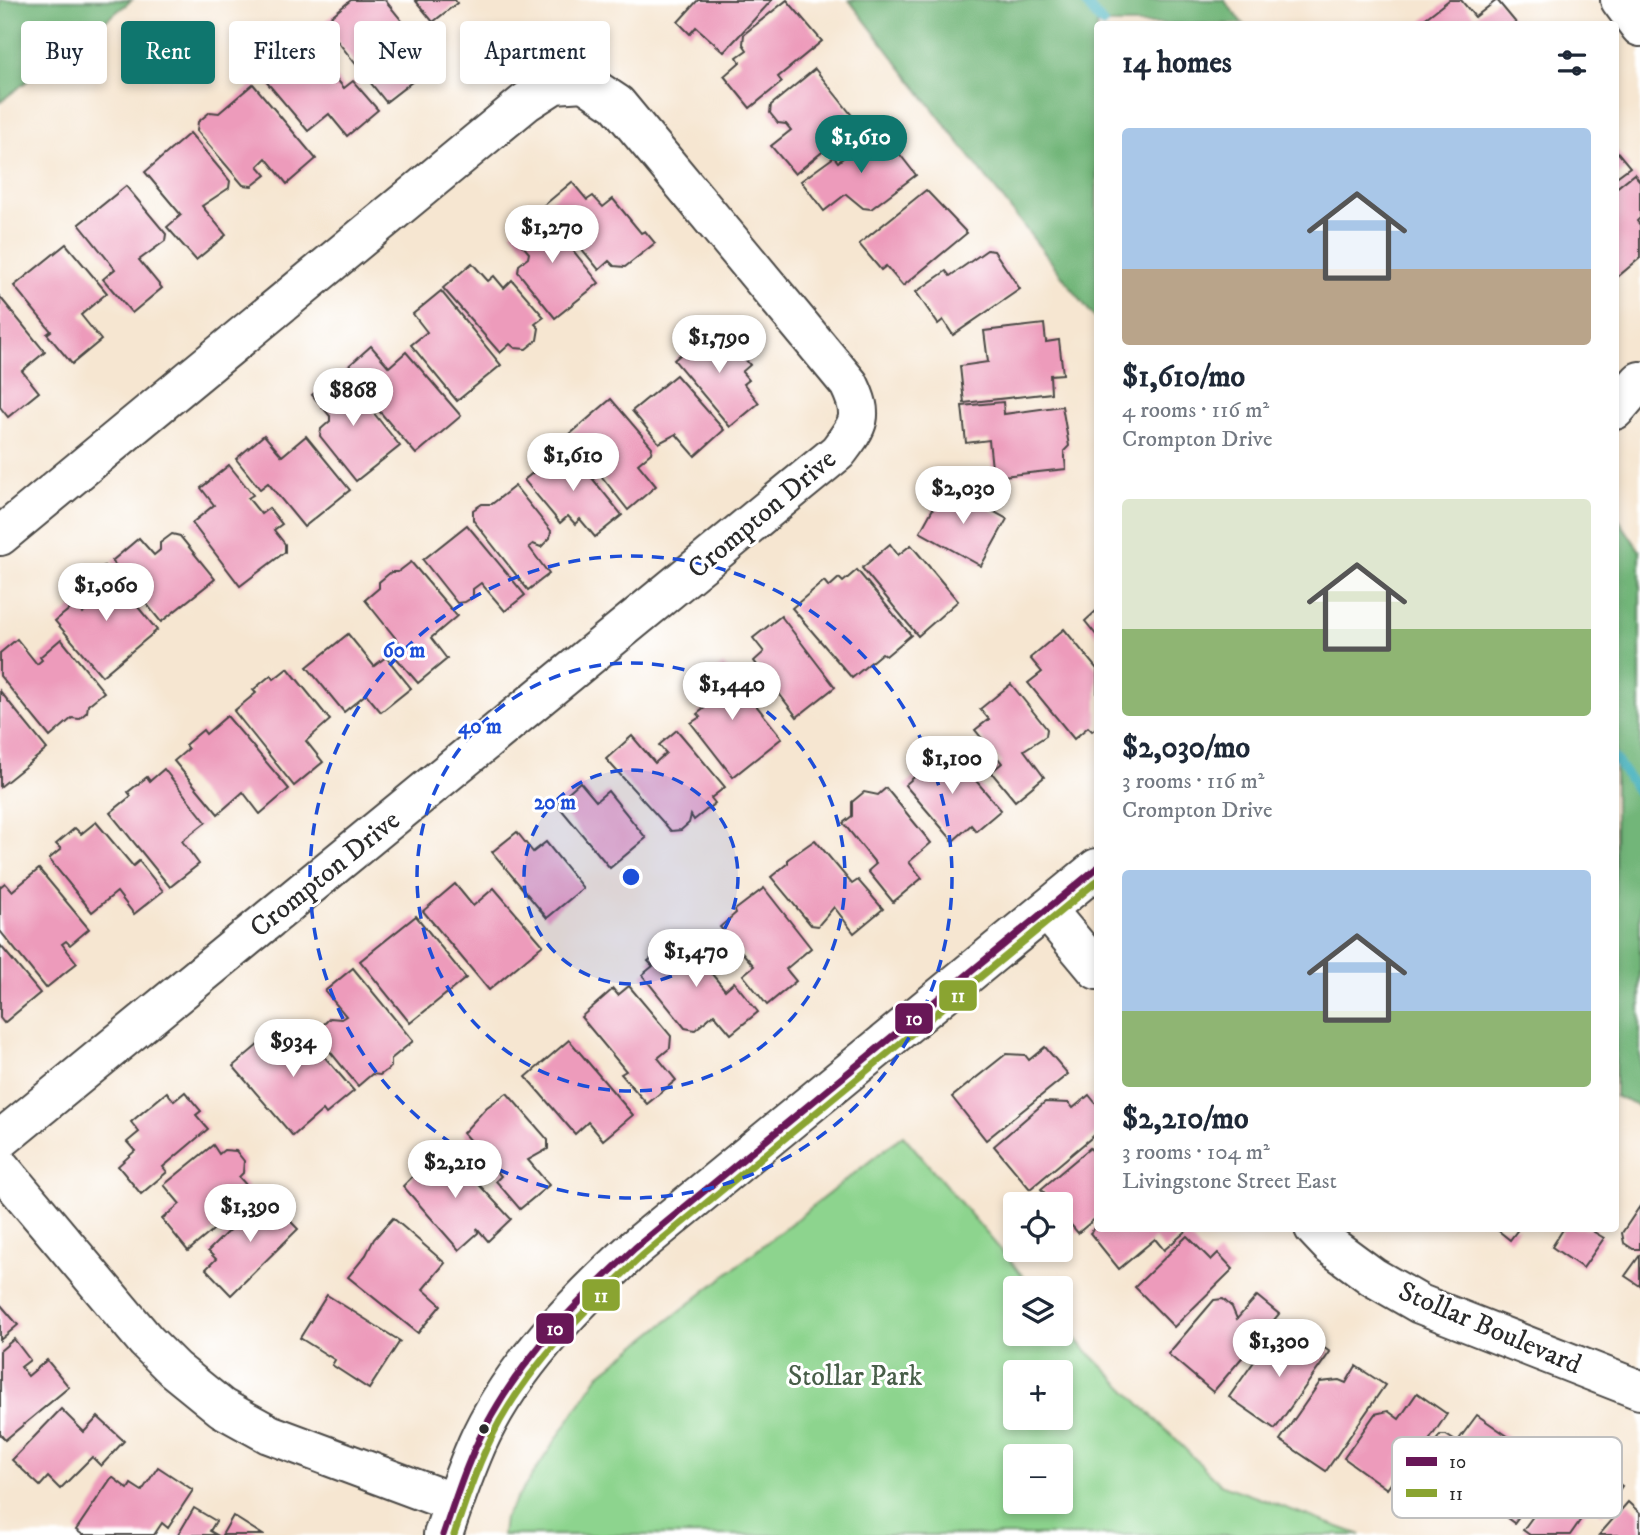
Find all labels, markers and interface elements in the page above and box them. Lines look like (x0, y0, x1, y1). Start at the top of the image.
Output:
chip: Buy (21, 21, 107, 84)
chip: Rent (121, 21, 215, 84)
chip: Filters (229, 21, 340, 84)
chip: New (354, 21, 446, 84)
chip: Apartment (460, 21, 610, 84)
icon: filters (1553, 44, 1591, 82)
text: 14 homes (1122, 45, 1232, 82)
pin: $1,610 (804, 116, 918, 175)
text: $1,610 (831, 123, 891, 152)
icon: home (1294, 173, 1420, 299)
pin: $1,270 (495, 205, 609, 265)
text: $1,270 (521, 213, 583, 242)
pin: $1,790 (662, 316, 776, 375)
text: $1,790 (688, 323, 750, 352)
text: $1,610/mo (1122, 359, 1245, 396)
pin: $868 (312, 368, 394, 428)
text: $868 (329, 376, 377, 405)
text: 4 rooms · 116 m² (1122, 396, 1269, 425)
text: Crompton Drive (1122, 425, 1272, 454)
pin: $1,610 (516, 434, 630, 493)
text: $1,610 (543, 441, 603, 470)
street label: Crompton Drive (681, 442, 843, 586)
pin: $2,030 (906, 466, 1020, 526)
text: $2,030 (931, 474, 995, 503)
icon: home (1294, 544, 1420, 670)
pin: $1,060 (49, 564, 163, 623)
text: $1,060 (74, 571, 138, 600)
text: 60 m (383, 638, 425, 664)
pin: $1,440 (675, 662, 789, 722)
text: $1,440 (699, 670, 765, 699)
text: 40 m (458, 714, 502, 740)
text: $2,030/mo (1122, 730, 1250, 767)
pin: $1,100 (895, 736, 1009, 796)
text: $1,100 (922, 744, 982, 773)
text: 3 rooms · 116 m² (1122, 767, 1265, 796)
text: 20 m (534, 790, 576, 816)
text: Crompton Drive (1122, 796, 1272, 825)
street label: Crompton Drive (243, 803, 407, 945)
centre of rings (619, 865, 643, 889)
icon: home (1294, 915, 1420, 1041)
pin: $1,470 (639, 930, 753, 989)
text: $1,470 (664, 937, 728, 966)
line badge: 11 (938, 979, 978, 1012)
text: 11 (951, 985, 965, 1008)
line badge: 10 (894, 1002, 934, 1035)
text: 10 (905, 1008, 923, 1031)
pin: $934 (252, 1020, 334, 1079)
text: $934 (270, 1027, 316, 1056)
text: $2,210/mo (1122, 1101, 1249, 1138)
text: 3 rooms · 104 m² (1122, 1138, 1270, 1167)
pin: $2,210 (398, 1140, 512, 1200)
text: $2,210 (424, 1148, 486, 1177)
text: Livingstone Street East (1122, 1167, 1337, 1196)
pin: $1,390 (193, 1184, 307, 1244)
text: $1,390 (220, 1192, 280, 1221)
map controls (1003, 1192, 1073, 1514)
button: locate (1003, 1192, 1073, 1262)
street label: Stollar Boulevard (1393, 1274, 1587, 1382)
button: layers (1003, 1276, 1073, 1346)
line badge: 11 (581, 1278, 621, 1312)
text: 11 (594, 1285, 608, 1308)
line badge: 10 (535, 1312, 575, 1345)
text: 10 (546, 1318, 564, 1341)
pin: $1,300 (1222, 1320, 1336, 1379)
text: $1,300 (1249, 1327, 1309, 1356)
park label: Stollar Park (788, 1359, 922, 1394)
button: + (1003, 1360, 1073, 1430)
unlabelled marker (477, 1422, 491, 1436)
legend (1392, 1437, 1622, 1518)
button: − (1003, 1444, 1073, 1514)
text: 10 (1449, 1451, 1466, 1474)
text: 11 (1449, 1483, 1463, 1506)

